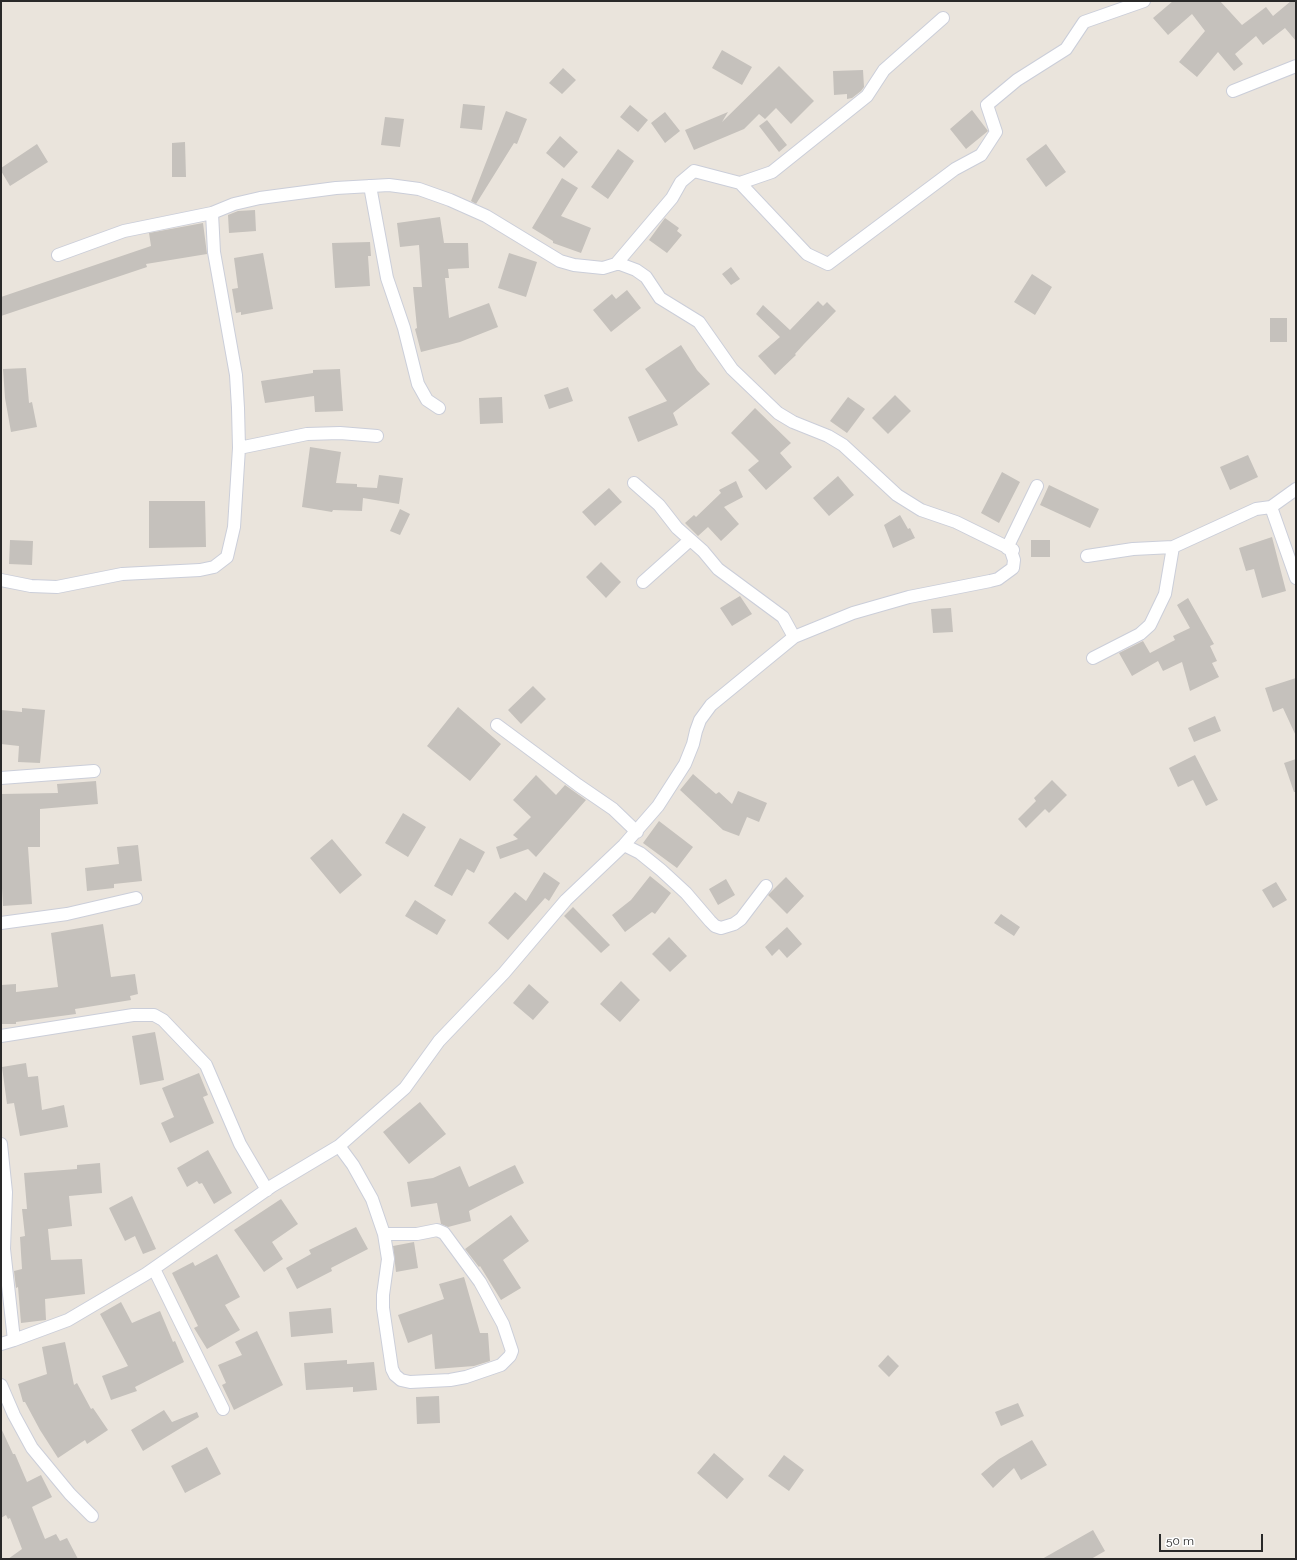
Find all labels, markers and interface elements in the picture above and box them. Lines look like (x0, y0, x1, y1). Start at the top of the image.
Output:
scale bar (1161, 1526, 1265, 1552)
text: 50 m (1166, 1534, 1194, 1548)

